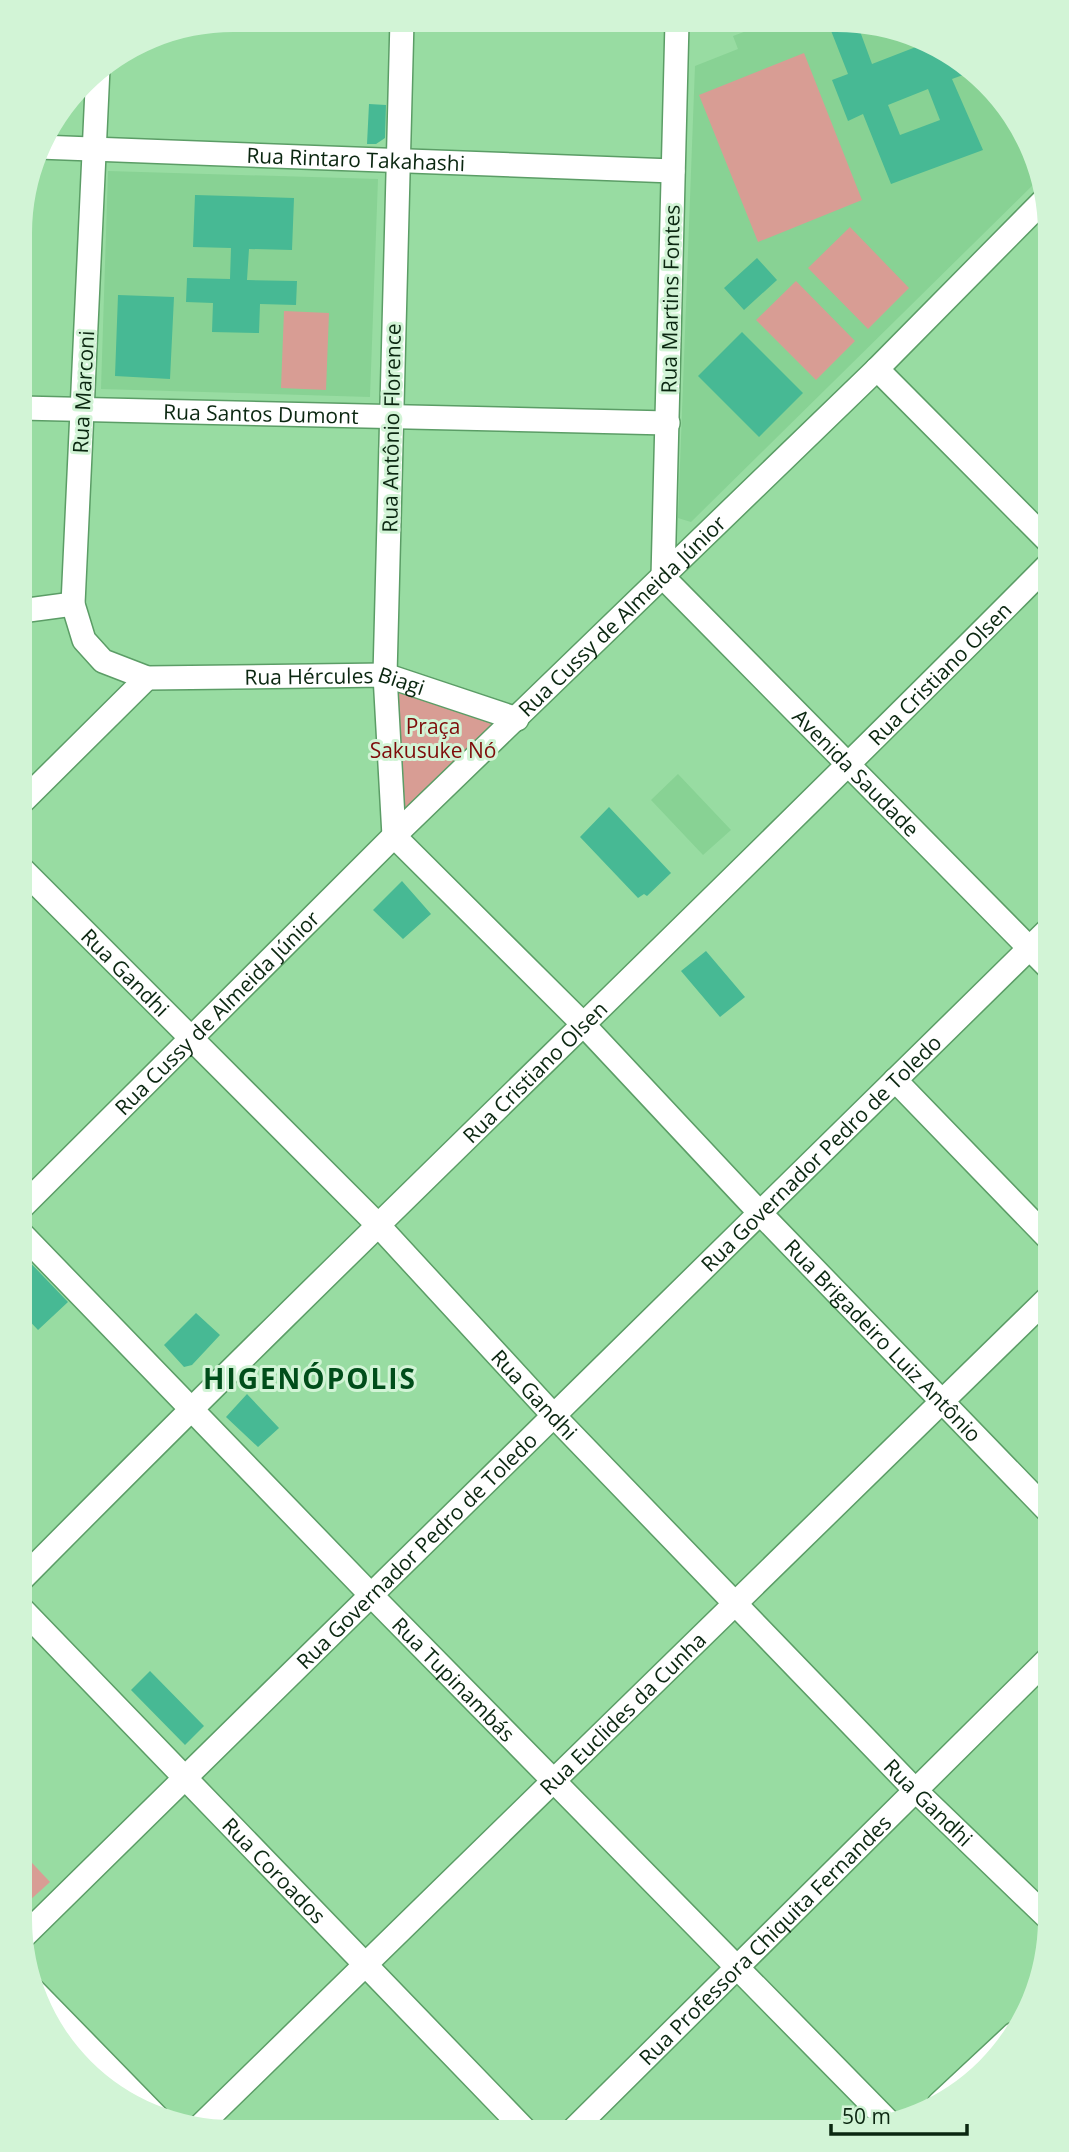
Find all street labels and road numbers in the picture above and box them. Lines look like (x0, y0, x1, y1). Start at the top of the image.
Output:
street label: Rua Rintaro Takahashi (246, 141, 466, 177)
street label: Rua Martins Fontes (654, 204, 686, 394)
street label: Rua Antônio Florence (375, 323, 407, 533)
street label: Rua Marconi (66, 330, 100, 454)
street label: Rua Santos Dumont (163, 397, 359, 430)
street label: Rua Cussy de Almeida Júnior (512, 509, 732, 723)
street label: Rua Cristiano Olsen (862, 596, 1017, 751)
street label: Rua Hércules Biagi (244, 660, 428, 701)
street label: Avenida Saudade (787, 703, 925, 843)
street label: Rua Cussy de Almeida Júnior (108, 904, 326, 1121)
street label: Rua Gandhi (75, 922, 176, 1023)
street label: Rua Cristiano Olsen (456, 995, 613, 1149)
street label: Rua Governador Pedro de Toledo (695, 1029, 947, 1278)
street label: Rua Brigadeiro Luiz Antônio (778, 1233, 988, 1448)
street label: Rua Gandhi (485, 1343, 583, 1446)
street label: Rua Governador Pedro de Toledo (290, 1426, 543, 1675)
street label: Rua Tupinambás (386, 1611, 521, 1748)
street label: Rua Euclides da Cunha (534, 1626, 712, 1801)
street label: Rua Gandhi (878, 1752, 979, 1852)
street label: Rua Professora Chiquita Fernandes (633, 1808, 897, 2071)
street label: Rua Coroados (216, 1811, 332, 1929)

